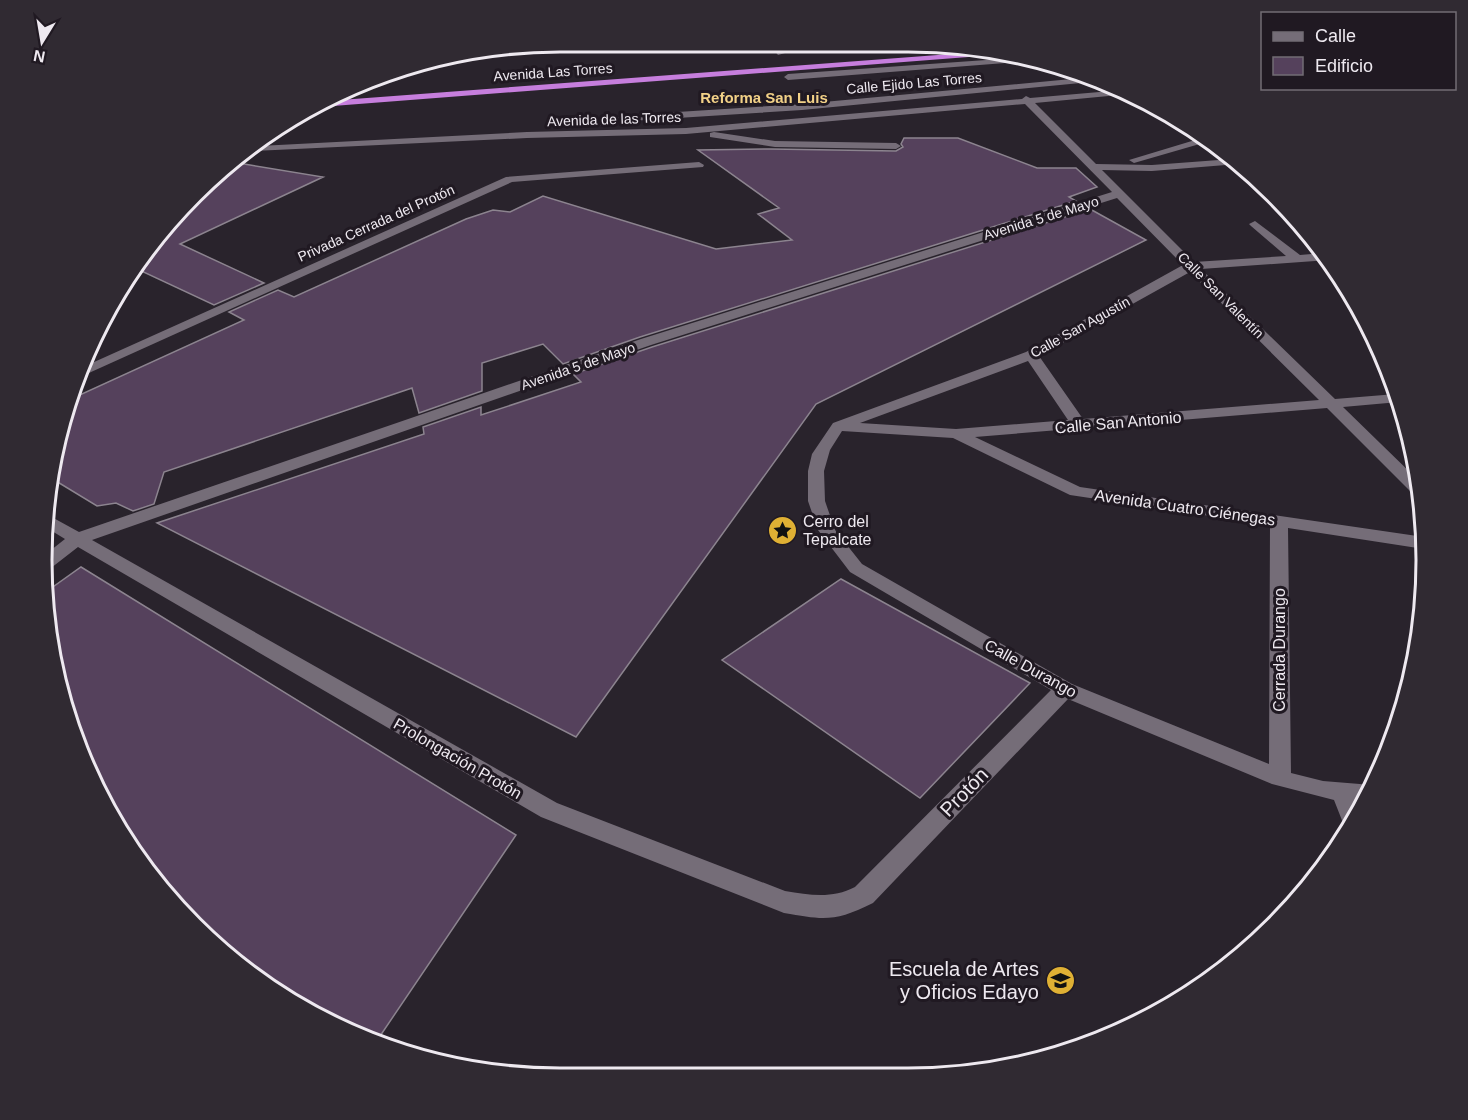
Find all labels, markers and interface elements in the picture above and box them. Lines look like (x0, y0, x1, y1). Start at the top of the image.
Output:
north arrow (12, 12, 72, 72)
legend (1261, 12, 1456, 90)
text: Calle (1315, 26, 1356, 46)
text: N (32, 47, 47, 66)
text: Edificio (1315, 56, 1373, 76)
street label: Avenida Las Torres (493, 60, 613, 84)
street label: Calle Ejido Las Torres (846, 69, 982, 97)
district label: Reforma San Luis (700, 89, 828, 106)
street label: Avenida de las Torres (547, 109, 681, 129)
street label: Privada Cerrada del Protón (295, 181, 457, 265)
street label: Avenida 5 de Mayo (981, 193, 1101, 243)
street label: Calle San Valentín (1175, 249, 1267, 341)
street label: Calle San Agustín (1027, 293, 1133, 361)
street label: Avenida 5 de Mayo (519, 339, 637, 393)
street label: Calle San Antonio (1054, 408, 1182, 437)
street label: Avenida Cuatro Ciénegas (1094, 486, 1276, 529)
place label: Cerro del Tepalcate (803, 513, 872, 548)
place icon: Cerro del Tepalcate (766, 514, 798, 546)
street label: Cerrada Durango (1271, 588, 1288, 712)
street label: Calle Durango (982, 636, 1080, 701)
street label: Prolongación Protón (391, 715, 525, 802)
street label: Protón (936, 763, 992, 821)
place label: Escuela de Artes y Oficios Edayo (889, 958, 1039, 1003)
school or university icon: Escuela de Artes y Oficios Edayo (1044, 964, 1076, 996)

